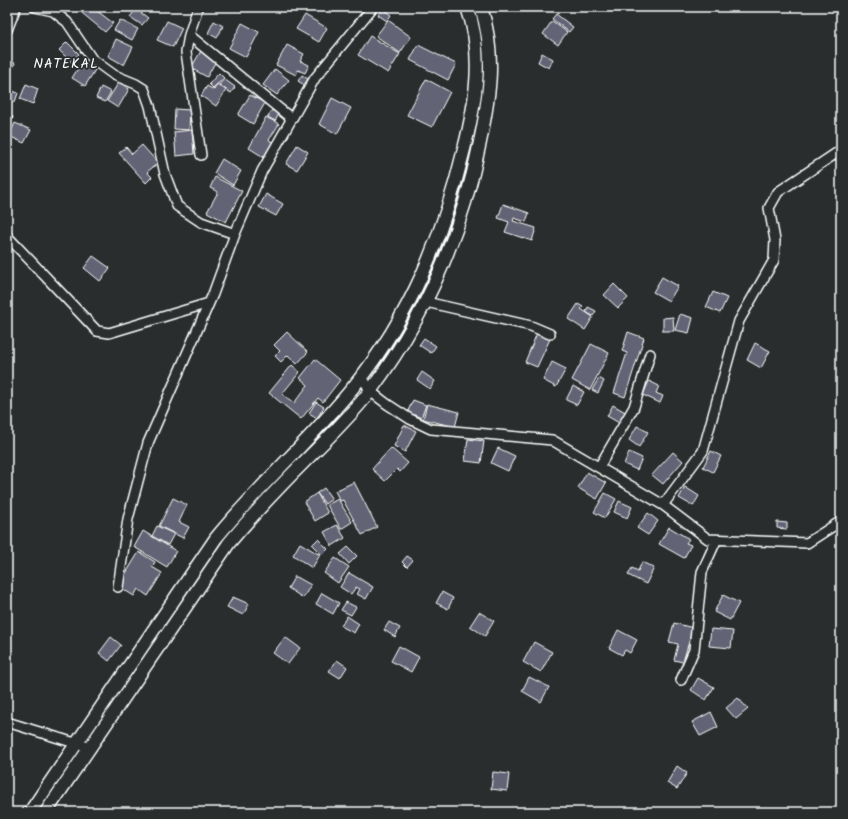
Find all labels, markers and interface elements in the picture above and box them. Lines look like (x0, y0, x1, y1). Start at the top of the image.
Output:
district label: NATEKAL (33, 53, 99, 75)

